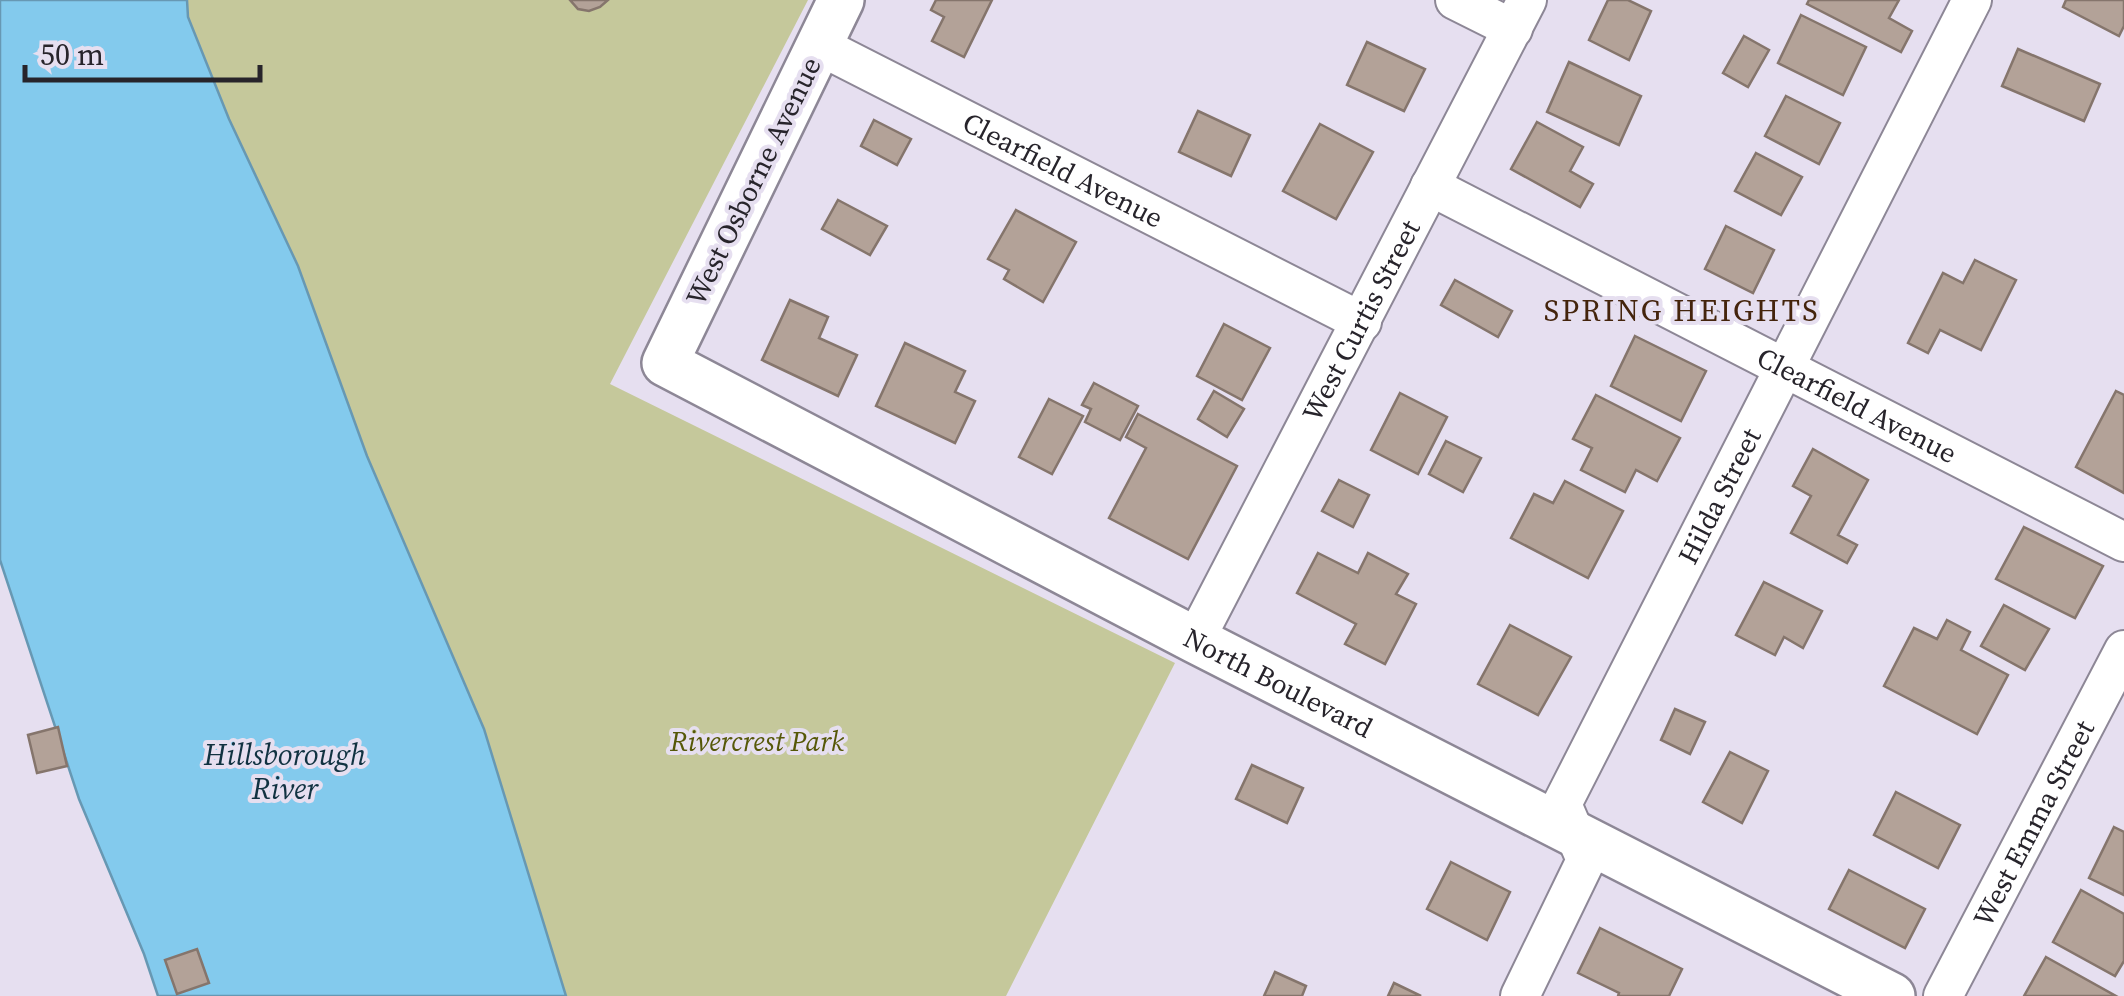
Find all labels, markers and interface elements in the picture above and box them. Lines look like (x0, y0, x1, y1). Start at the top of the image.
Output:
scale bar (25, 20, 260, 82)
text: 50 m (40, 34, 104, 75)
street label: West Osborne Avenue (676, 51, 830, 311)
street label: Clearfield Avenue (957, 103, 1170, 237)
street label: West Curtis Street (1293, 212, 1429, 428)
district label: SPRING HEIGHTS (1544, 290, 1820, 331)
street label: Clearfield Avenue (1751, 338, 1964, 472)
street label: Hilda Street (1669, 421, 1770, 570)
street label: North Boulevard (1177, 619, 1379, 747)
street label: West Emma Street (1964, 713, 2103, 933)
park label: Rivercrest Park (669, 722, 845, 760)
water label: Hillsborough River (203, 734, 366, 809)

